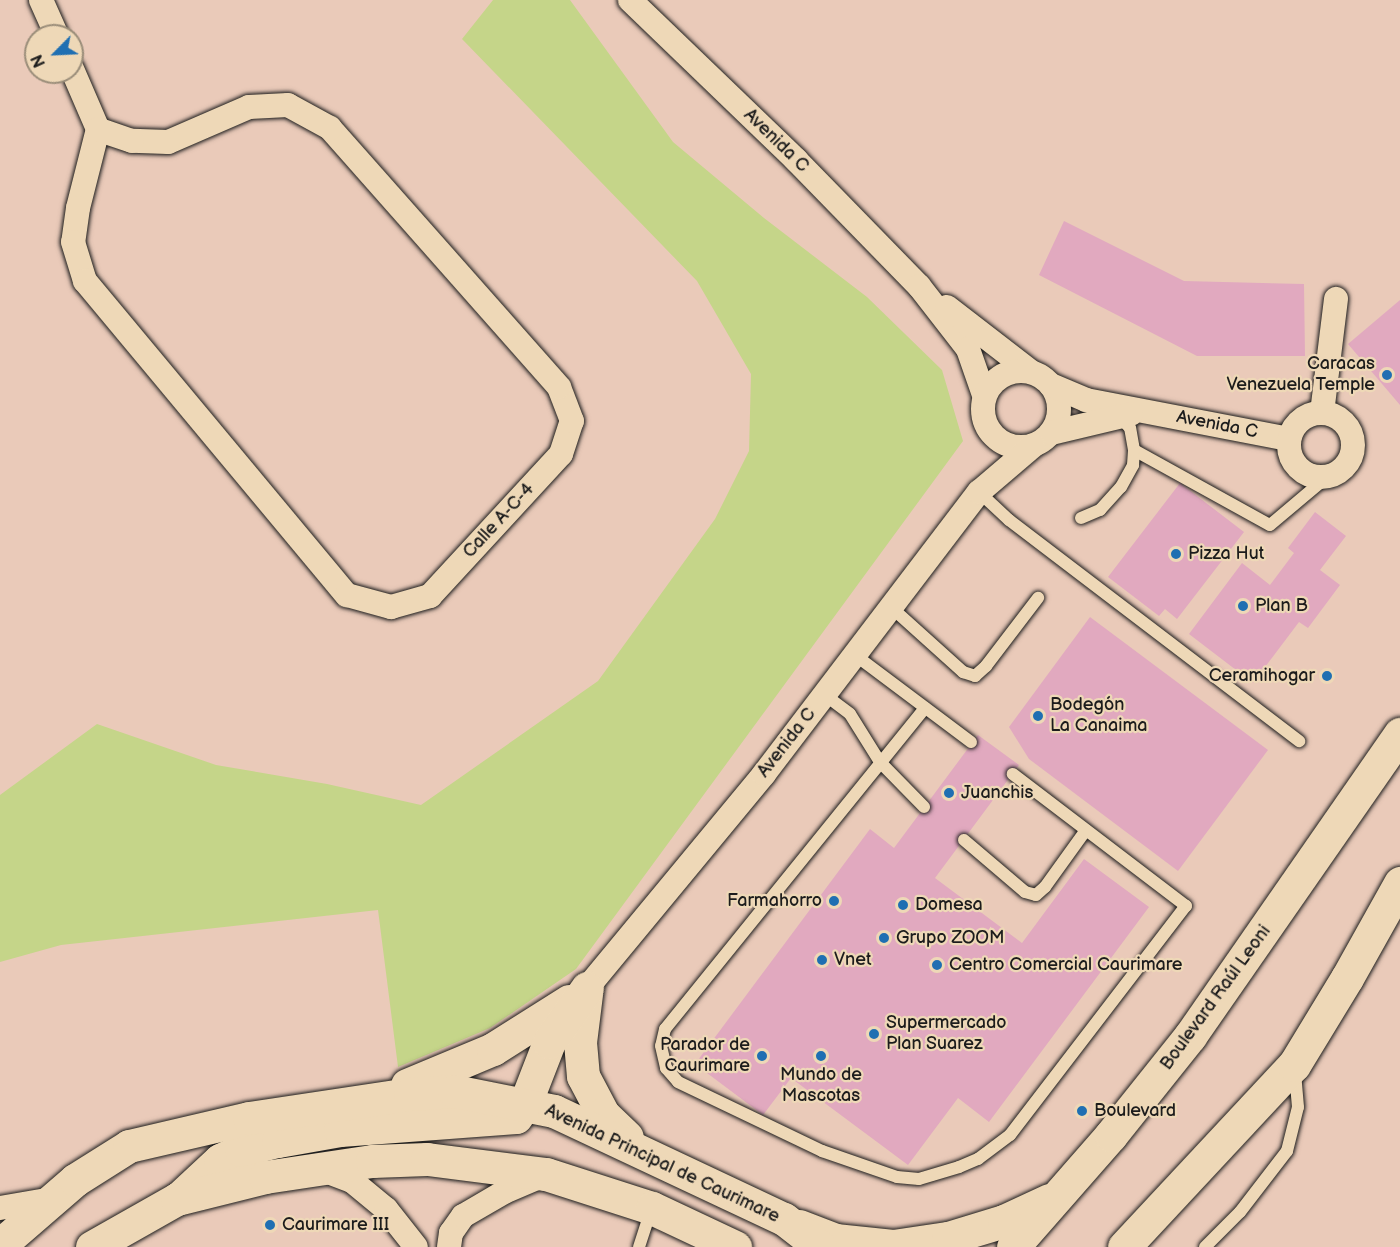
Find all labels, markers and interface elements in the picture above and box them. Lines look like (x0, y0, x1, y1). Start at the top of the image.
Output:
north arrow (24, 24, 84, 84)
text: N (28, 51, 50, 70)
street label: Avenida C (739, 105, 813, 177)
place label: Caracas Venezuela Temple (1226, 354, 1375, 397)
marker: Caracas Venezuela Temple (1380, 368, 1394, 382)
street label: Avenida C (1175, 407, 1259, 443)
street label: Calle A-C-4 (459, 479, 539, 563)
place label: Pizza Hut (1188, 543, 1264, 565)
marker: Pizza Hut (1169, 547, 1183, 561)
place label: Plan B (1255, 595, 1308, 617)
marker: Plan B (1236, 599, 1250, 613)
place label: Ceramihogar (1209, 665, 1315, 687)
marker: Ceramihogar (1320, 669, 1334, 683)
place label: Bodegón La Canaima (1050, 695, 1147, 738)
street label: Avenida C (753, 704, 821, 782)
marker: Bodegón La Canaima (1031, 709, 1045, 723)
place label: Juanchis (961, 782, 1033, 804)
marker: Juanchis (942, 786, 956, 800)
place label: Farmahorro (727, 890, 822, 912)
marker: Farmahorro (827, 894, 841, 908)
place label: Domesa (915, 894, 983, 916)
marker: Domesa (896, 898, 910, 912)
street label: Boulevard Raúl Leoni (1156, 921, 1276, 1075)
place label: Grupo ZOOM (896, 927, 1005, 949)
marker: Grupo ZOOM (877, 931, 891, 945)
place label: Vnet (834, 949, 871, 971)
marker: Vnet (815, 953, 829, 967)
place label: Centro Comercial Caurimare (949, 954, 1183, 976)
marker: Centro Comercial Caurimare (930, 958, 944, 972)
place label: Supermercado Plan Suarez (886, 1013, 1007, 1056)
marker: Supermercado Plan Suarez (867, 1027, 881, 1041)
place label: Parador de Caurimare (660, 1035, 750, 1078)
marker: Parador de Caurimare (755, 1049, 769, 1063)
marker: Mundo de Mascotas (814, 1049, 828, 1063)
place label: Mundo de Mascotas (780, 1065, 862, 1108)
street label: Avenida Principal de Caurimare (541, 1100, 783, 1228)
place label: Boulevard (1094, 1100, 1176, 1122)
marker: Boulevard (1075, 1104, 1089, 1118)
place label: Caurimare III (282, 1214, 389, 1236)
marker: Caurimare III (263, 1218, 277, 1232)

